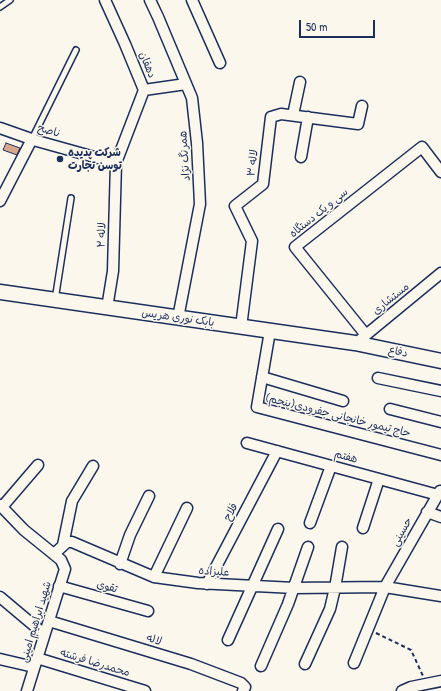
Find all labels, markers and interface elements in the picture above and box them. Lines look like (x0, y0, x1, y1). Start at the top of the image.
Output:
scale bar (301, 12, 377, 38)
text: 50 m (306, 18, 327, 35)
street label: دهقان (136, 50, 158, 80)
street label: ناصح (36, 121, 62, 141)
street label: همرنگ نژاد (177, 130, 193, 182)
place label: شرکت پدیده توسن تجارت (68, 146, 122, 172)
street label: لاله ۳ (245, 149, 261, 177)
marker: شرکت پدیده توسن تجارت (55, 154, 65, 164)
street label: سی و یک دستگاه (287, 185, 351, 241)
street label: لاله ۲ (95, 222, 109, 248)
street label: مستشاری (370, 280, 412, 318)
street label: بابک نوری هریس (141, 306, 215, 330)
street label: دفاع (387, 344, 409, 360)
street label: حاج تیمور خانجانی جفرودی(پنجم) (264, 392, 412, 440)
street label: هفتم (333, 448, 359, 466)
street label: فلاح (221, 501, 241, 523)
street label: حسینی (389, 515, 415, 549)
street label: علیزاده (198, 564, 230, 580)
street label: تقوی (95, 578, 119, 596)
street label: شهید ابراهیم امینی (17, 580, 55, 664)
street label: لاله (145, 631, 163, 649)
street label: محمدرضا فرشته (58, 646, 132, 680)

